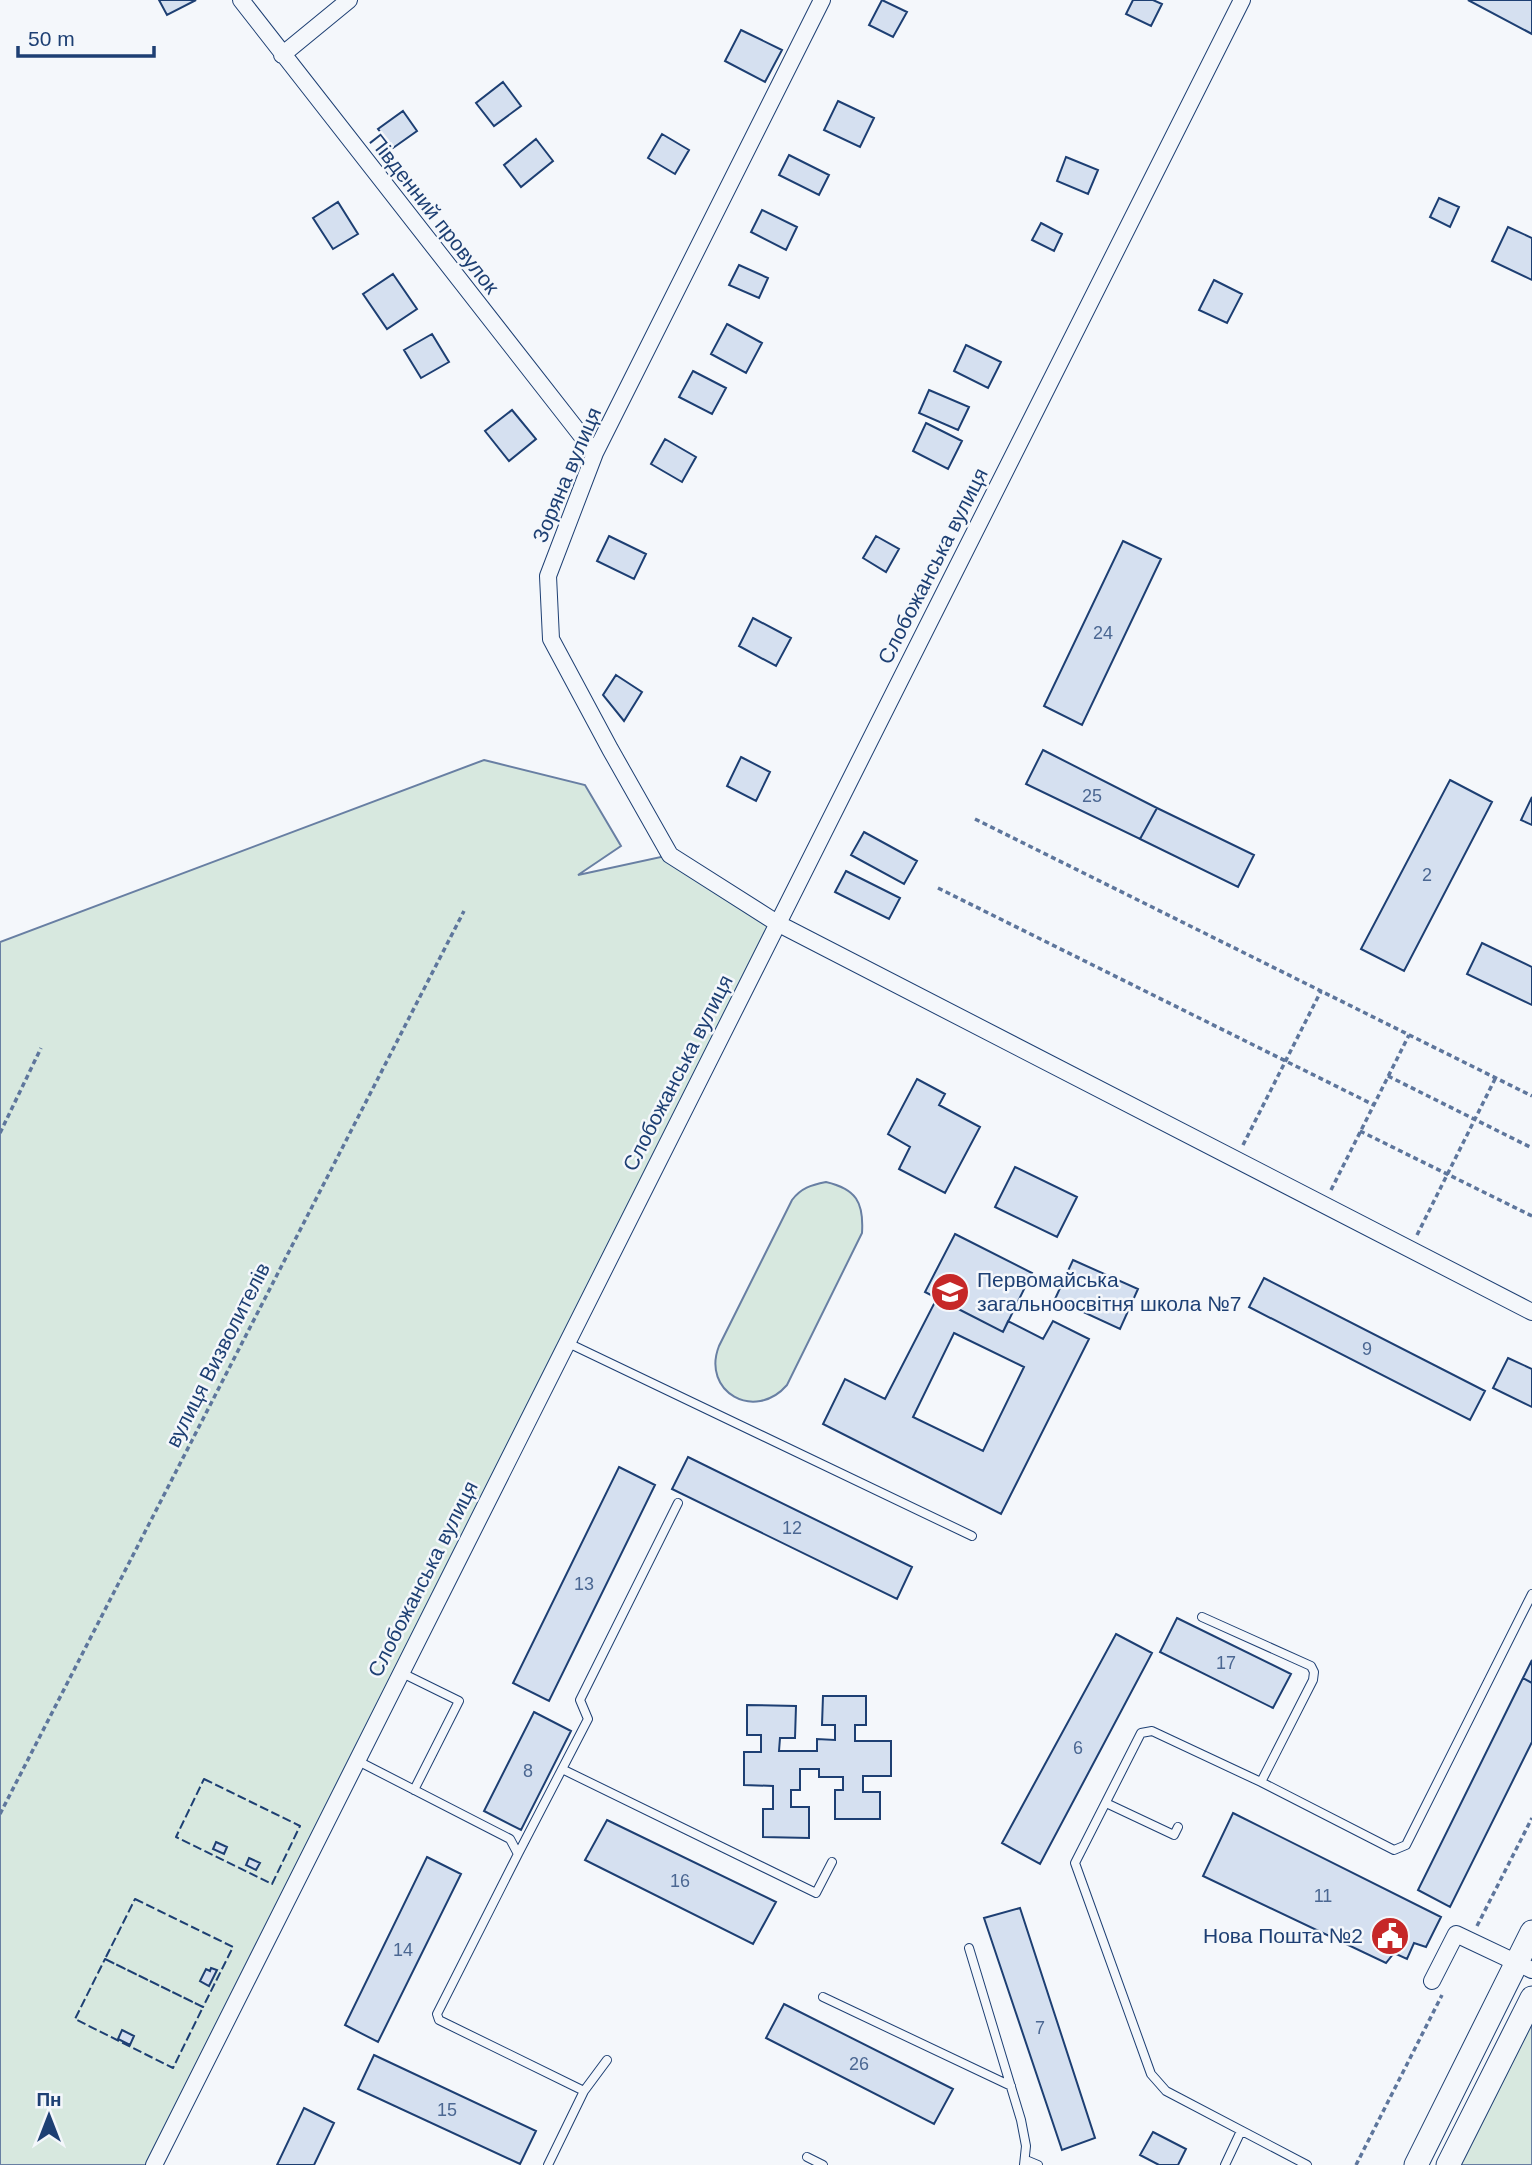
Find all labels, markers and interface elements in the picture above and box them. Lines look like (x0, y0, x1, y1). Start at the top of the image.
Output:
scale bar (18, 14, 154, 58)
text: 50 m (28, 27, 75, 50)
street label: Південний провулок (365, 129, 504, 299)
street label: Зоряна вулиця (528, 404, 605, 546)
street label: Слобожанська вулиця (873, 464, 992, 668)
house number: 24 (1093, 623, 1113, 643)
house number: 25 (1082, 786, 1102, 806)
house number: 2 (1422, 865, 1432, 885)
street label: Слобожанська вулиця (618, 971, 737, 1175)
street label: вулиця Визволителів (161, 1259, 274, 1451)
place label: Первомайська загальноосвітня школа №7 (977, 1268, 1242, 1315)
school or university icon: Первомайська загальноосвітня школа №7 (929, 1271, 971, 1313)
house number: 9 (1362, 1339, 1372, 1359)
street label: Слобожанська вулиця (363, 1477, 482, 1681)
house number: 12 (782, 1518, 802, 1538)
house number: 13 (574, 1574, 594, 1594)
house number: 17 (1216, 1653, 1236, 1673)
house number: 6 (1073, 1738, 1083, 1758)
house number: 8 (523, 1761, 533, 1781)
house number: 16 (670, 1871, 690, 1891)
house number: 11 (1314, 1886, 1332, 1906)
public building icon: Нова Пошта №2 (1369, 1915, 1411, 1957)
place label: Нова Пошта №2 (1203, 1924, 1363, 1947)
house number: 14 (393, 1940, 413, 1960)
house number: 7 (1035, 2018, 1045, 2038)
house number: 26 (849, 2054, 869, 2074)
north arrow (14, 2081, 84, 2151)
text: Пн (36, 2089, 62, 2110)
house number: 15 (437, 2100, 457, 2120)

